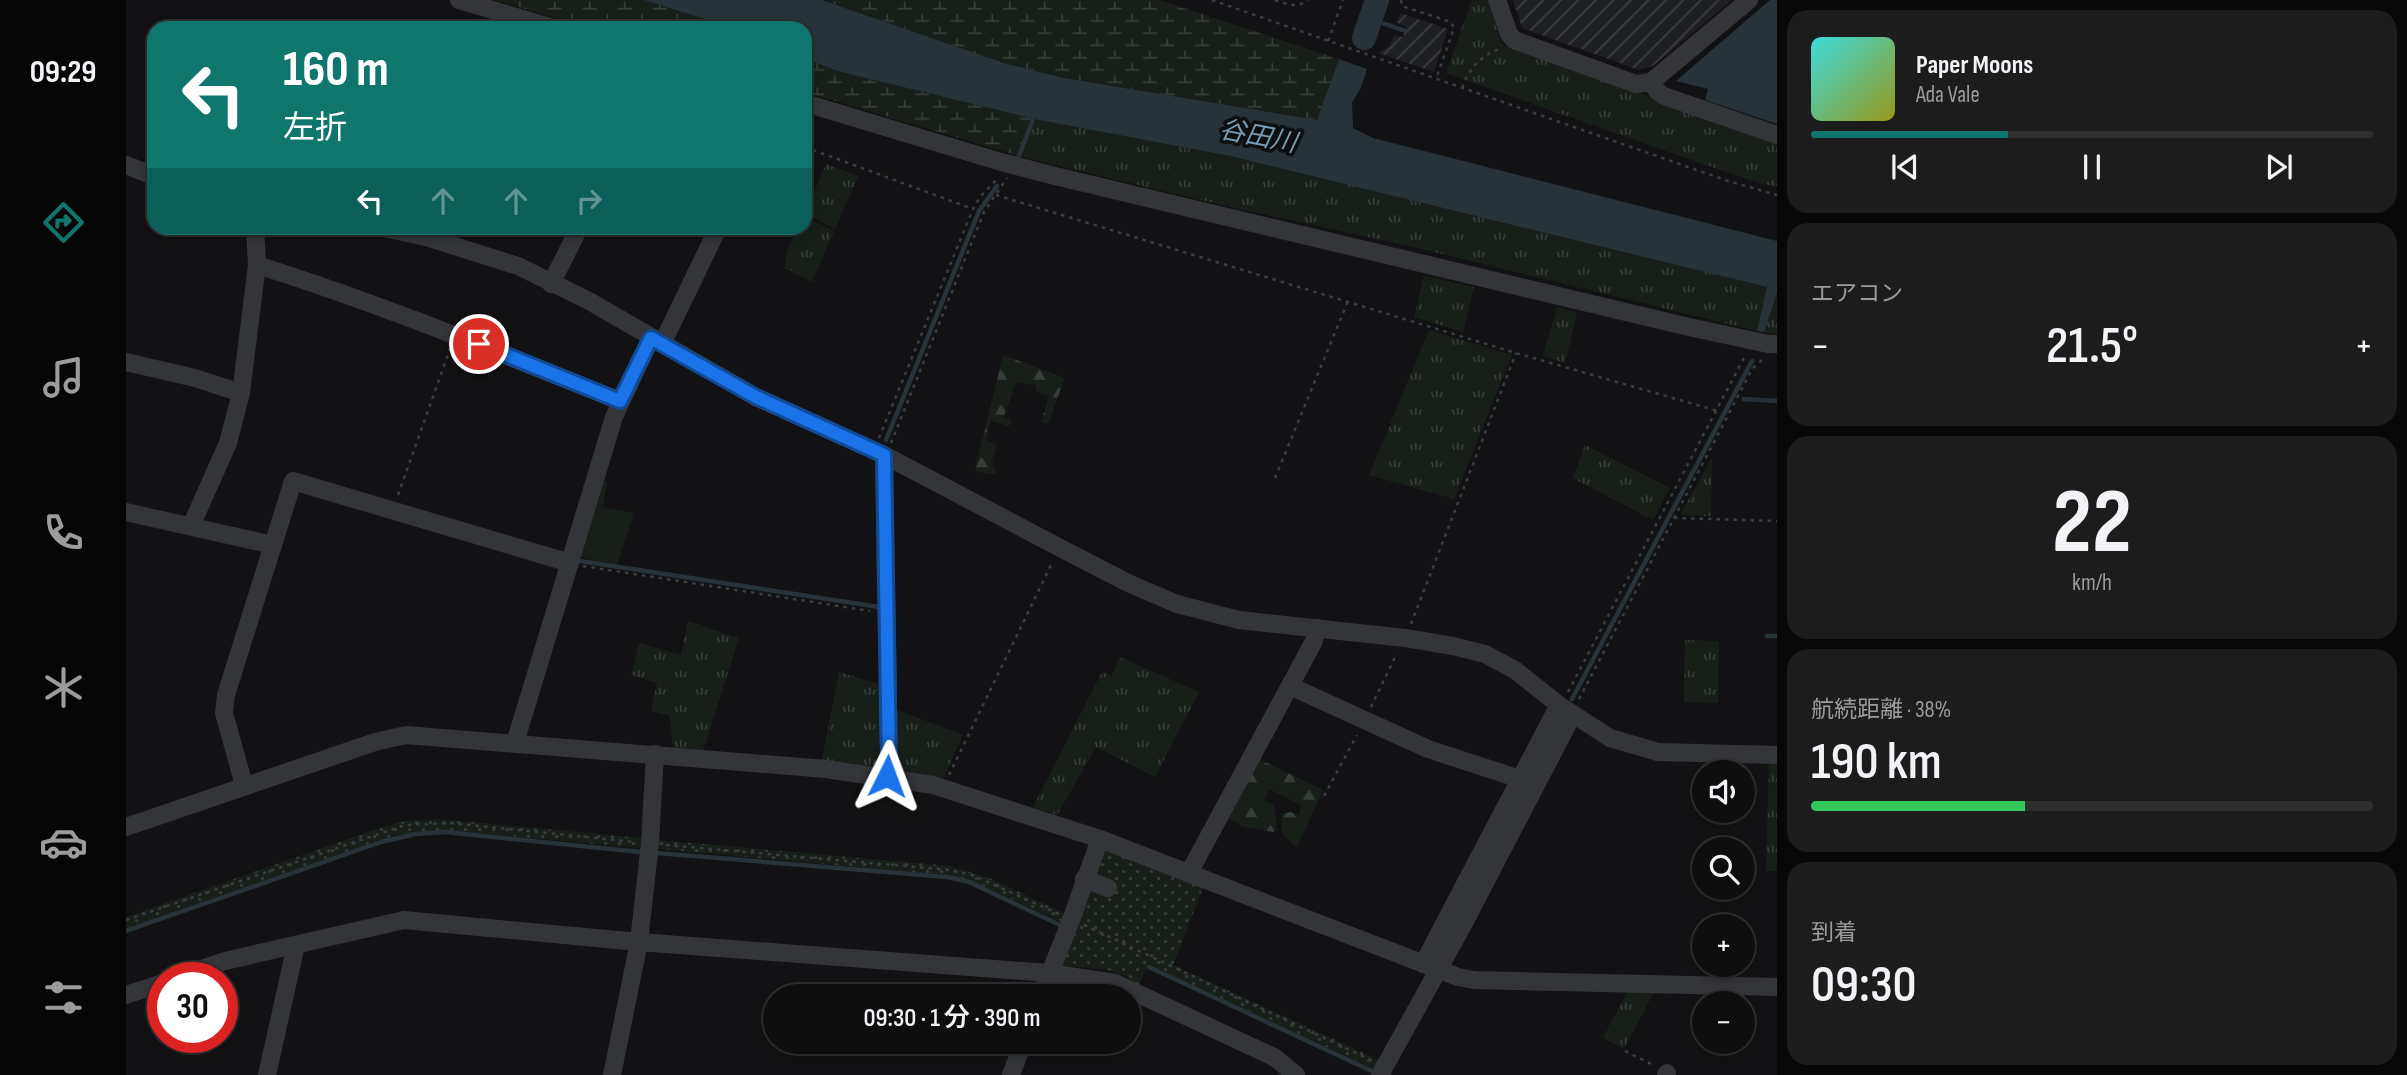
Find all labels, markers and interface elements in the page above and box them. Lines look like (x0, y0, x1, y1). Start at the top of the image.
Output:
text: 160 m (283, 41, 389, 100)
icon: left (168, 49, 259, 140)
text: Paper Moons (1916, 50, 2033, 81)
text: 09:29 (30, 53, 96, 92)
text: Ada Vale (1916, 81, 1980, 109)
text: 左折 (283, 109, 347, 148)
water label: 谷田川 (1217, 114, 1302, 160)
icon: previous (1886, 148, 1924, 186)
icon: pause (2073, 148, 2111, 186)
icon: next (2260, 148, 2298, 186)
icon: left (351, 182, 389, 220)
icon: ahead (424, 182, 462, 220)
icon: ahead (497, 182, 535, 220)
icon: right (570, 182, 608, 220)
icon: directions (39, 198, 88, 247)
text: エアコン (1811, 280, 1903, 308)
pin (449, 314, 509, 374)
text: 21.5° (2046, 315, 2138, 378)
text: − (1811, 324, 1830, 369)
text: + (2354, 324, 2373, 369)
icon: arrive (460, 325, 498, 363)
icon: music (39, 353, 88, 402)
text: 22 (2052, 469, 2132, 578)
icon: phone (39, 508, 88, 557)
text: km/h (2072, 569, 2112, 597)
icon: climate (39, 663, 88, 712)
text: 航続距離 · 38% (1811, 696, 1951, 724)
text: 190 km (1811, 731, 1942, 794)
position arrow (850, 739, 924, 813)
map controls (1692, 760, 1755, 1054)
button: sound (1692, 760, 1755, 823)
icon: car (39, 818, 88, 867)
button: search (1692, 837, 1755, 900)
button: + (1692, 914, 1755, 977)
text: 到着 (1811, 919, 1857, 947)
text: 09:30 (1811, 954, 1917, 1017)
speed limit sign: 30 (147, 962, 238, 1053)
icon: filters (39, 973, 88, 1022)
button: − (1692, 991, 1755, 1054)
text: 09:30 · 1 分 · 390 m (864, 1003, 1040, 1034)

